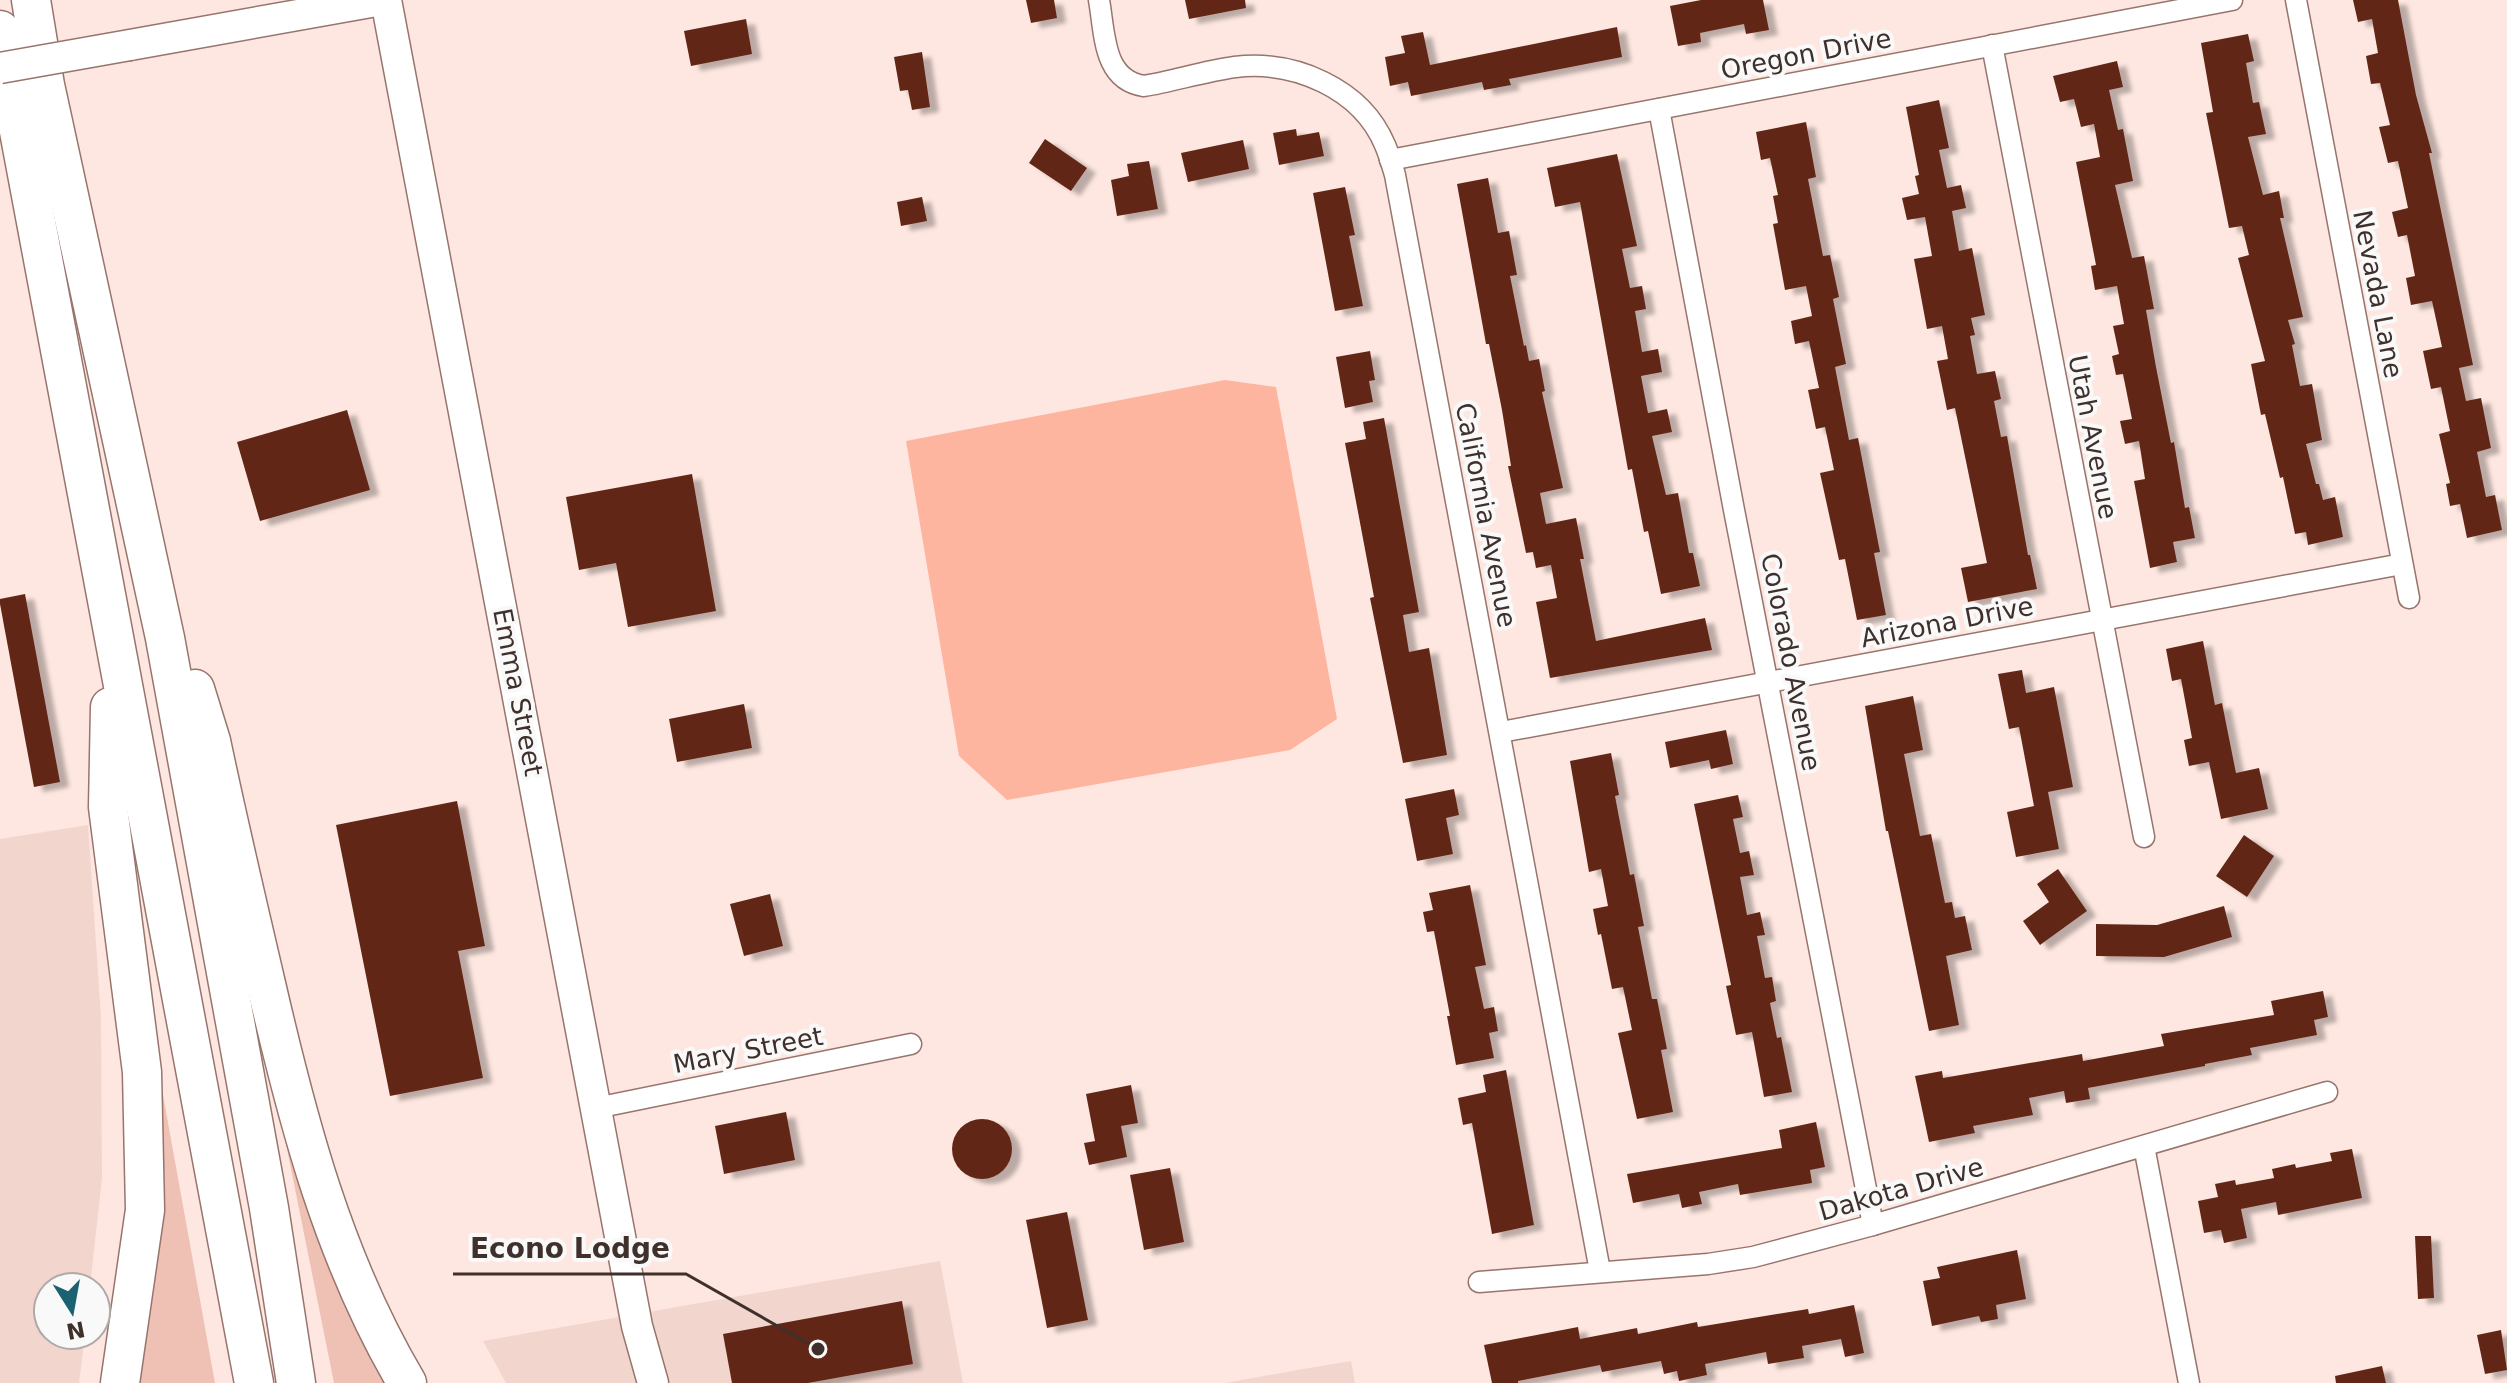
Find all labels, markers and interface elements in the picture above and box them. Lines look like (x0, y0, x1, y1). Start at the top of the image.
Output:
street label: Oregon Drive (1718, 23, 1894, 85)
street label: Nevada Lane (2347, 208, 2409, 380)
street label: Utah Avenue (2062, 352, 2124, 522)
street label: California Avenue (1449, 400, 1523, 630)
street label: Colorado Avenue (1755, 551, 1827, 773)
street label: Arizona Drive (1858, 591, 2036, 653)
street label: Emma Street (487, 606, 549, 778)
street label: Mary Street (671, 1021, 825, 1079)
street label: Dakota Drive (1815, 1151, 1987, 1227)
callout: Econo Lodge (453, 1222, 686, 1274)
text: Econo Lodge (470, 1232, 670, 1265)
north arrow (32, 1271, 112, 1351)
text: N (64, 1316, 87, 1344)

